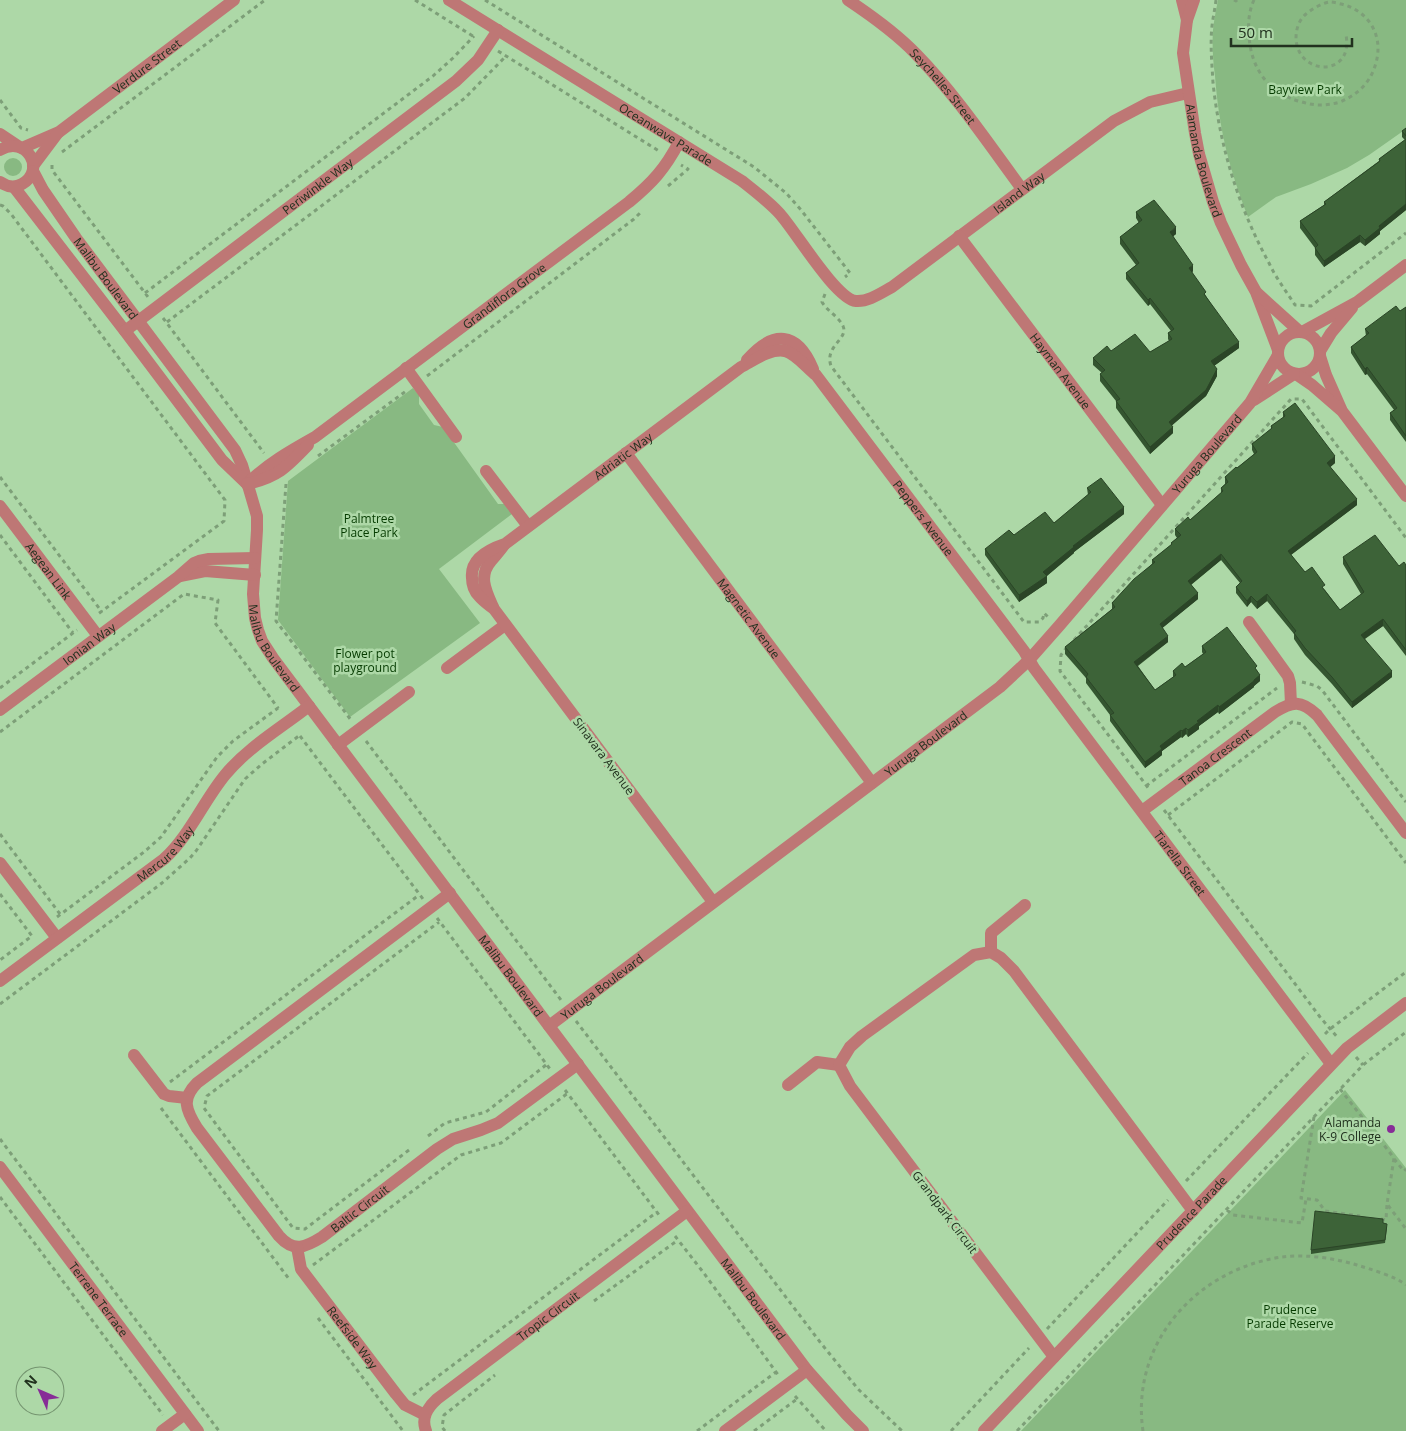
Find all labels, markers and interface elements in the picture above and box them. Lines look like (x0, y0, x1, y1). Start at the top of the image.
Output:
scale bar (1231, 15, 1352, 47)
text: 50 m (1238, 22, 1273, 42)
street label: Verdure Street (109, 35, 184, 97)
street label: Seychelles Street (906, 44, 980, 127)
park label: Bayview Park (1268, 81, 1343, 98)
street label: Oceanwave Parade (616, 99, 716, 170)
street label: Alamanda Boulevard (1182, 102, 1226, 220)
street label: Periwinkle Way (278, 153, 357, 218)
street label: Island Way (989, 167, 1049, 217)
street label: Malibu Boulevard (70, 234, 142, 323)
street label: Grandiflora Grove (459, 258, 550, 333)
street label: Hayman Avenue (1026, 329, 1095, 413)
street label: Yuruga Boulevard (1168, 410, 1245, 497)
street label: Adriatic Way (590, 427, 656, 483)
street label: Peppers Avenue (890, 476, 958, 560)
park label: Palmtree Place Park (340, 510, 398, 541)
street label: Aegean Link (22, 539, 76, 603)
street label: Magnetic Avenue (714, 575, 785, 662)
street label: Malibu Boulevard (245, 603, 304, 695)
street label: Ionian Way (59, 618, 120, 669)
park label: Flower pot playground (333, 645, 397, 676)
street label: Yuruga Boulevard (881, 706, 970, 780)
street label: Sinavara Avenue (569, 714, 639, 798)
street label: Tanoa Crescent (1175, 724, 1255, 789)
street label: Mercure Way (133, 821, 198, 885)
street label: Tiarella Street (1150, 827, 1210, 899)
street label: Malibu Boulevard (475, 931, 548, 1020)
street label: Yuruga Boulevard (557, 950, 647, 1023)
place label: Alamanda K-9 College (1319, 1114, 1381, 1145)
marker: Alamanda K-9 College (1385, 1123, 1397, 1135)
street label: Grandpark Circuit (908, 1167, 982, 1257)
street label: Prudence Parade (1152, 1172, 1230, 1253)
street label: Baltic Circuit (327, 1181, 392, 1236)
street label: Malibu Boulevard (717, 1254, 790, 1343)
street label: Terrene Terrace (65, 1258, 133, 1340)
street label: Tropic Circuit (513, 1287, 582, 1345)
park label: Prudence Parade Reserve (1247, 1301, 1334, 1332)
street label: Reefside Way (323, 1302, 383, 1373)
north arrow (15, 1366, 65, 1416)
text: N (20, 1371, 41, 1392)

